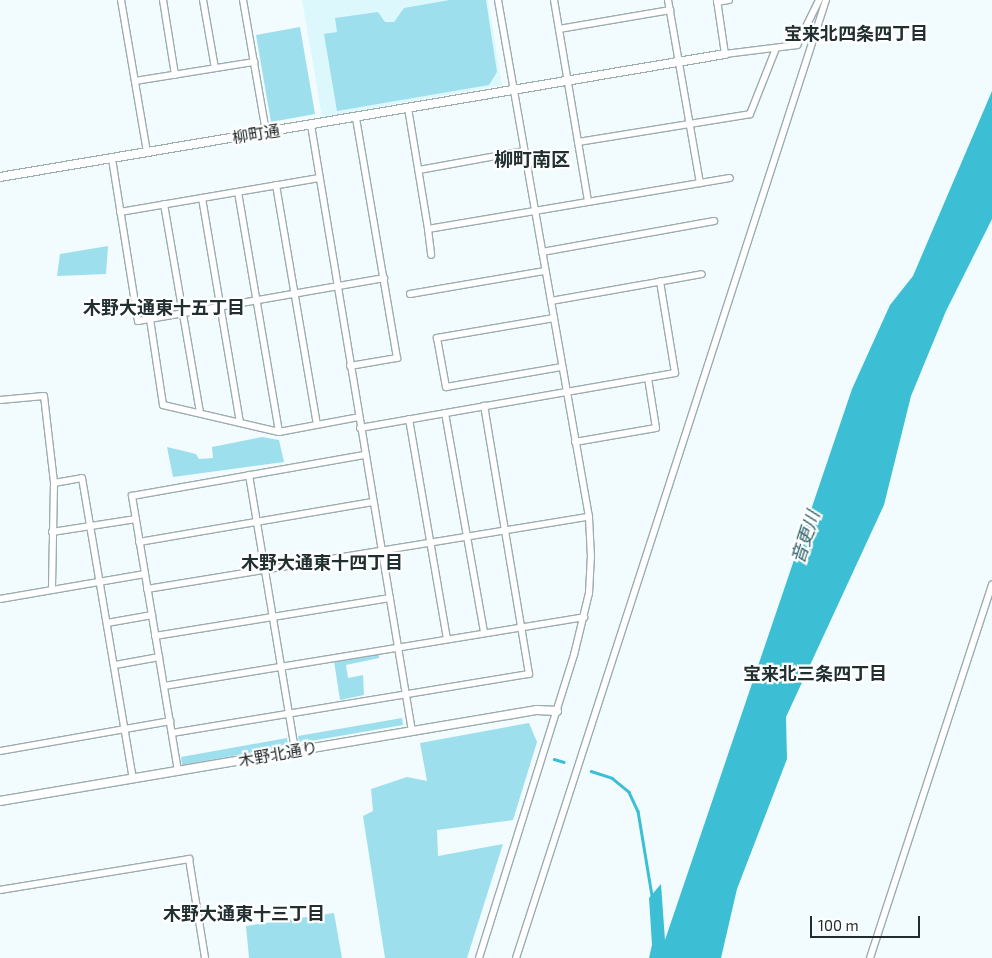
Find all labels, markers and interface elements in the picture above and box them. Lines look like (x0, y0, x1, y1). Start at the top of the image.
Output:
district label: 宝来北四条四丁目 (784, 22, 928, 44)
street label: 柳町通 (231, 121, 281, 147)
district label: 柳町南区 (494, 148, 570, 170)
district label: 木野大通東十五丁目 (83, 296, 245, 318)
water label: 音更川 (786, 508, 824, 566)
district label: 木野大通東十四丁目 (241, 551, 403, 573)
district label: 宝来北三条四丁目 (743, 662, 887, 684)
street label: 木野北通り (237, 738, 319, 770)
district label: 木野大通東十三丁目 (163, 902, 325, 924)
scale bar (812, 906, 922, 938)
text: 100 m (818, 916, 859, 934)

